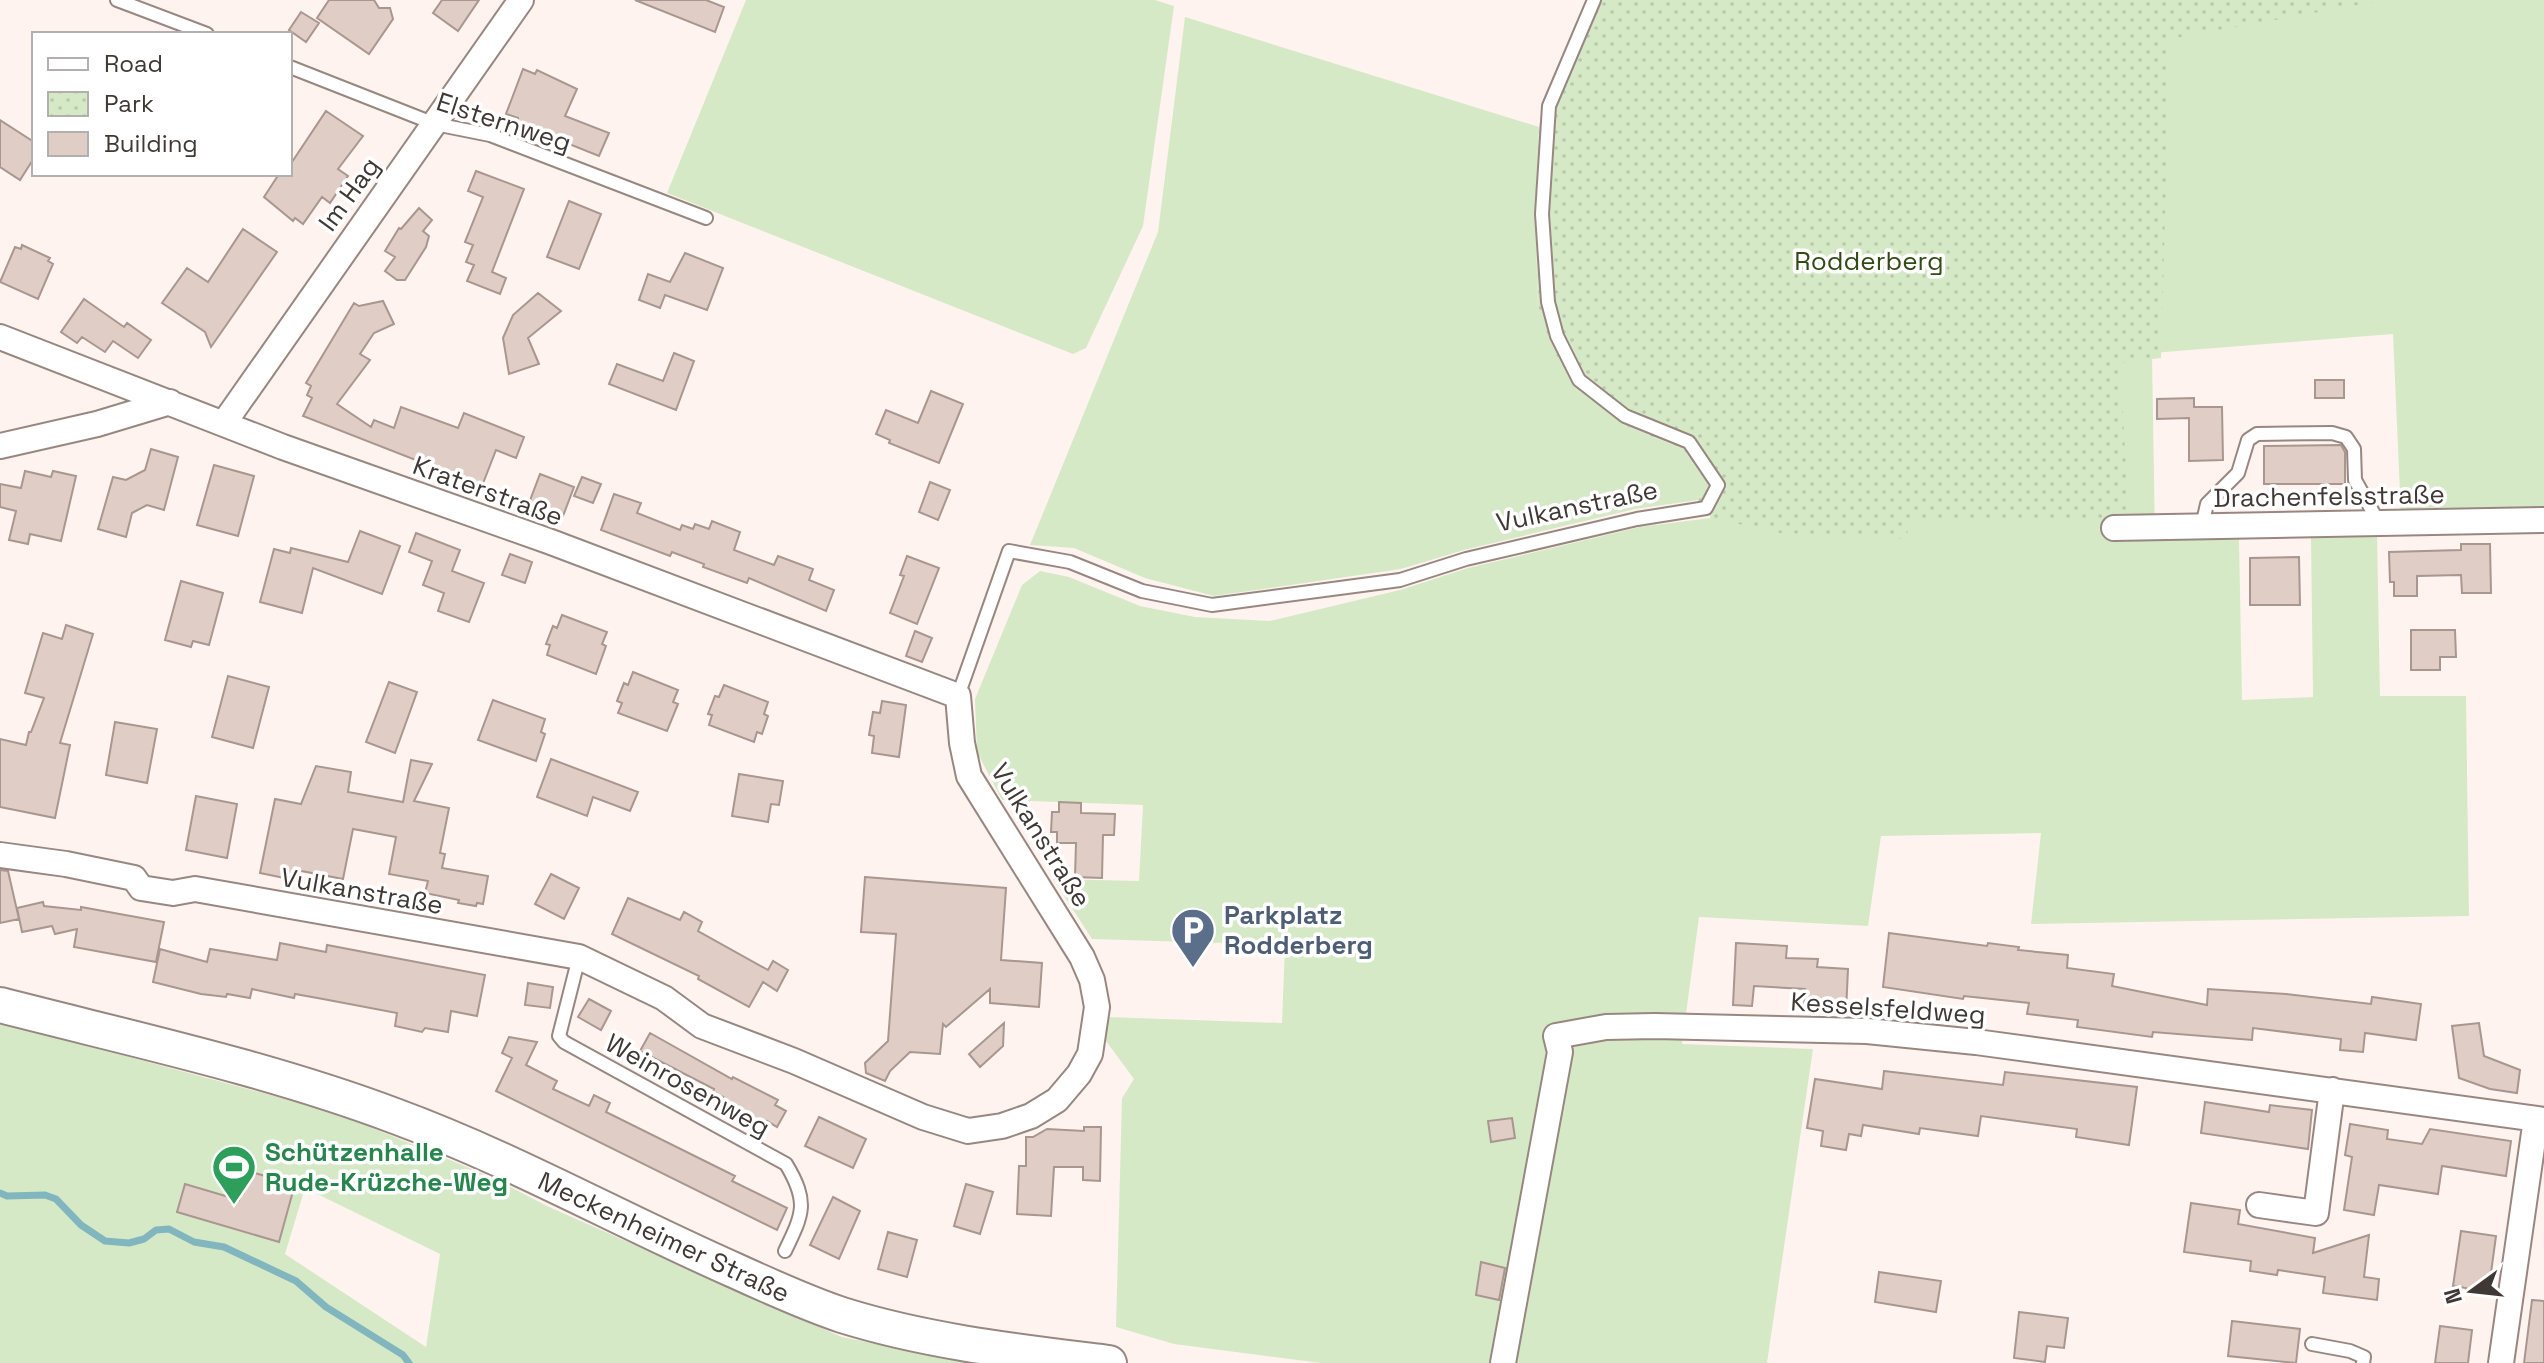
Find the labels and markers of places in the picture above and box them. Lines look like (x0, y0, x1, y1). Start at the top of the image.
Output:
place label: Parkplatz Rodderberg (1224, 898, 1373, 962)
parking icon: Parkplatz Rodderberg (1169, 906, 1217, 969)
place label: Schützenhalle Rude-Krüzche-Weg (265, 1135, 508, 1199)
sports icon: Schützenhalle Rude-Krüzche-Weg (210, 1143, 258, 1206)

